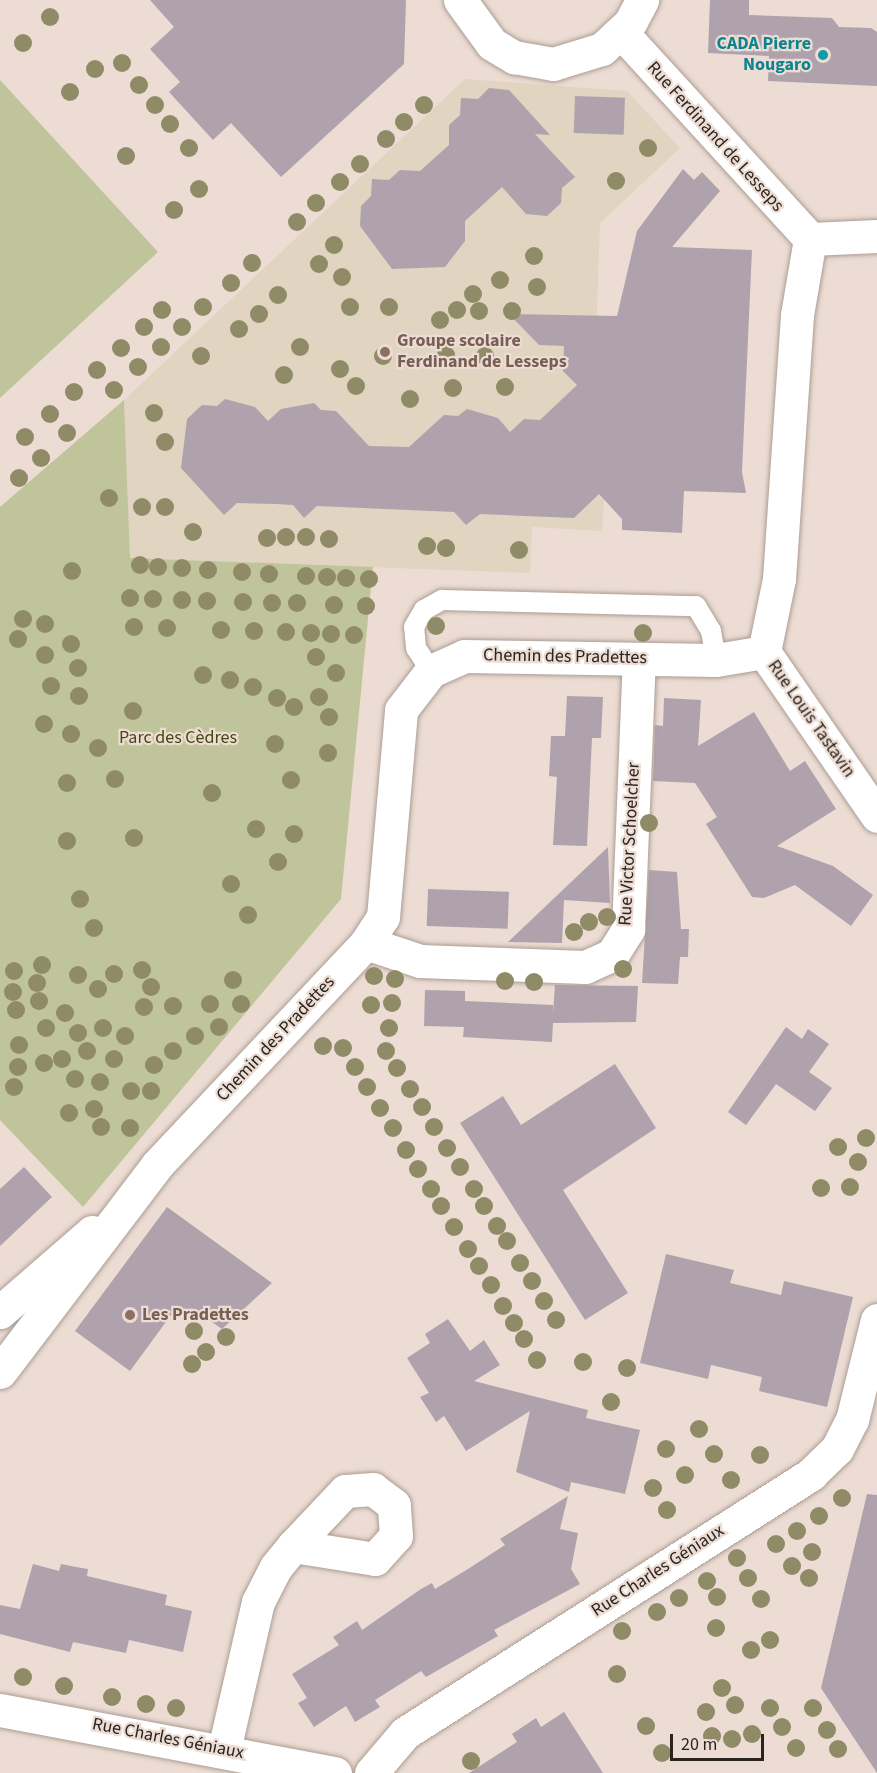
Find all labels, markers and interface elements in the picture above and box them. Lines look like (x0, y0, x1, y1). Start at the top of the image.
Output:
place label: CADA Pierre Nougaro (717, 34, 811, 76)
marker: CADA Pierre Nougaro (816, 48, 830, 62)
street label: Rue Ferdinand de Lesseps (642, 58, 788, 216)
place label: Groupe scolaire Ferdinand de Lesseps (397, 331, 567, 374)
marker: Groupe scolaire Ferdinand de Lesseps (378, 345, 392, 359)
street label: Chemin des Pradettes (483, 645, 647, 669)
street label: Rue Louis Tastavin (763, 656, 859, 782)
park label: Parc des Cèdres (119, 727, 237, 749)
street label: Rue Victor Schoelcher (615, 762, 645, 926)
street label: Chemin des Pradettes (212, 972, 340, 1106)
place label: Les Pradettes (142, 1304, 249, 1326)
marker: Les Pradettes (123, 1308, 137, 1322)
street label: Rue Charles Géniaux (588, 1520, 728, 1622)
street label: Rue Charles Géniaux (90, 1714, 246, 1764)
scale bar (673, 1722, 768, 1760)
text: 20 m (681, 1732, 717, 1757)

